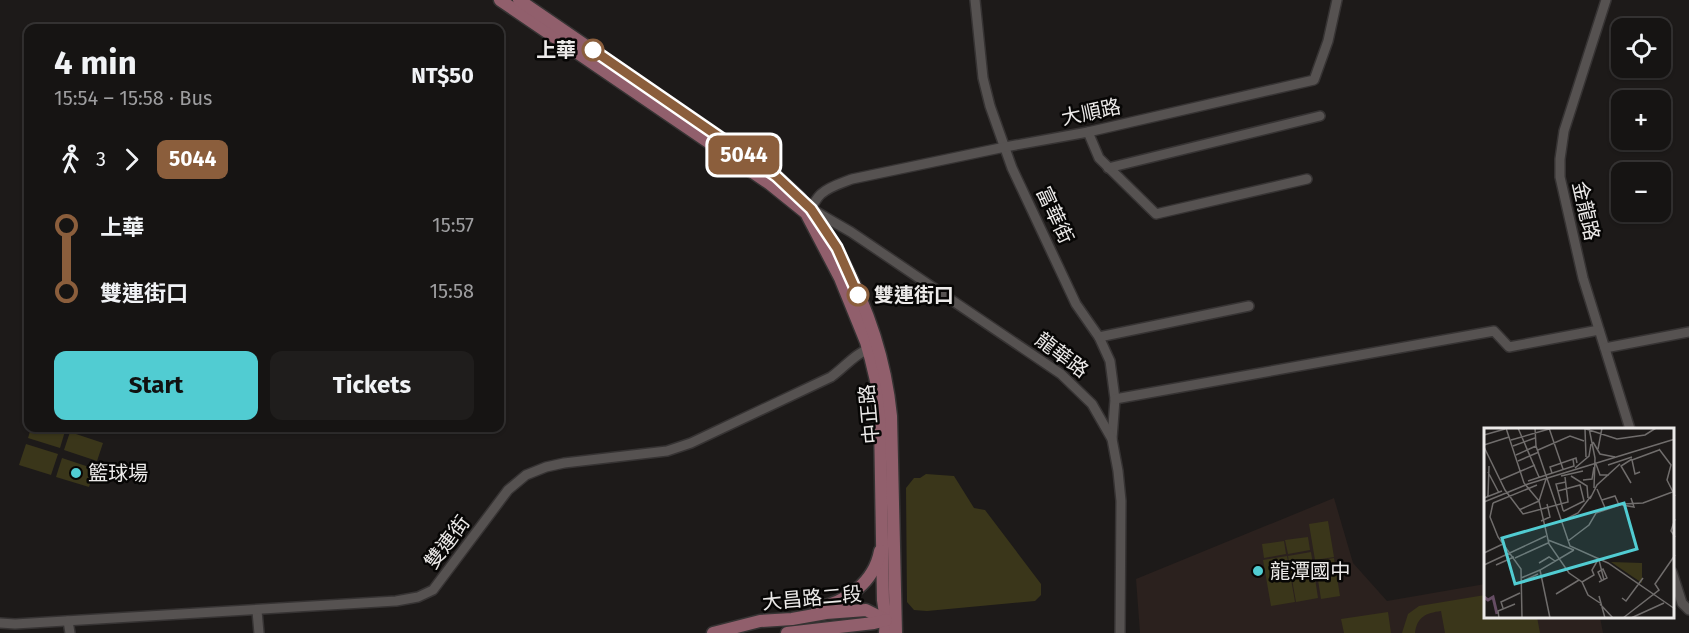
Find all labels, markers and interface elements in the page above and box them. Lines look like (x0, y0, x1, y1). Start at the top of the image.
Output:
map controls (1611, 18, 1671, 222)
button: locate (1611, 18, 1671, 78)
place label: 上華 (536, 38, 576, 62)
marker: 上華 (582, 39, 604, 61)
text: 4 min (54, 43, 137, 83)
text: NT$50 (411, 62, 474, 89)
text: 15:54 – 15:58 · Bus (54, 86, 212, 110)
button: + (1611, 90, 1671, 150)
street label: 大順路 (1059, 94, 1123, 130)
line badge: 5044 (702, 136, 786, 174)
text: 5044 (720, 142, 768, 168)
icon: walk (54, 143, 87, 176)
icon: forward (115, 143, 148, 176)
text: 5044 (169, 146, 216, 172)
text: 3 (96, 147, 106, 171)
button: − (1611, 162, 1671, 222)
street label: 金龍路 (1568, 179, 1604, 243)
street label: 富華街 (1031, 183, 1079, 247)
text: 15:57 (432, 213, 474, 237)
text: 上華 (100, 214, 144, 241)
text: 15:58 (429, 279, 474, 303)
text: 雙連街口 (100, 280, 188, 307)
place label: 雙連街口 (874, 283, 954, 307)
marker: 雙連街口 (847, 284, 869, 306)
street label: 龍華路 (1031, 327, 1093, 383)
button: Start (54, 351, 258, 420)
button: Tickets (270, 351, 474, 420)
street label: 中正路 (854, 383, 884, 445)
inset map (1484, 428, 1674, 618)
place label: 籃球場 (88, 461, 148, 485)
marker: 籃球場 (69, 466, 83, 480)
street label: 雙連街 (419, 511, 475, 573)
place label: 龍潭國中 (1270, 559, 1350, 583)
marker: 龍潭國中 (1251, 564, 1265, 578)
street label: 大昌路二段 (761, 582, 863, 614)

